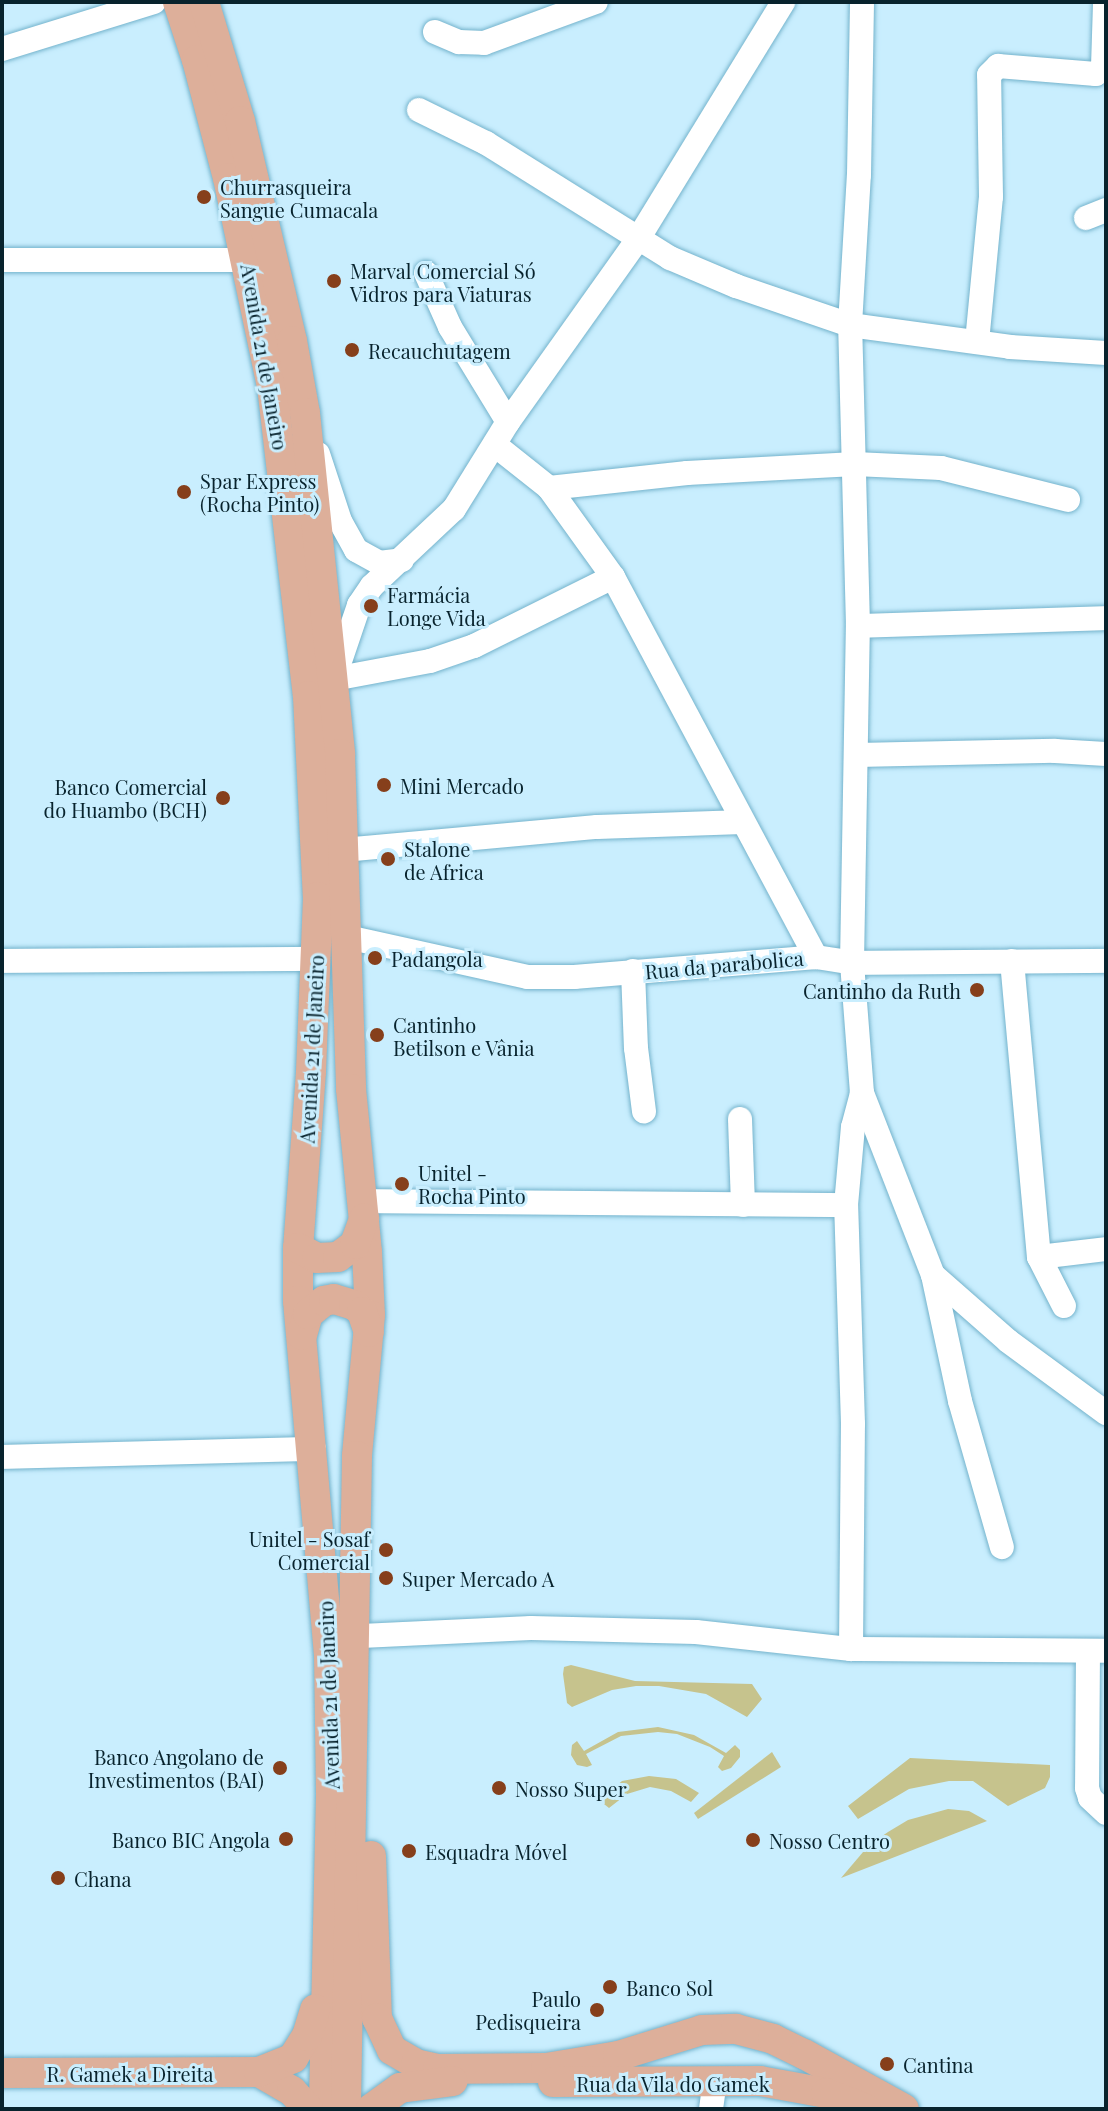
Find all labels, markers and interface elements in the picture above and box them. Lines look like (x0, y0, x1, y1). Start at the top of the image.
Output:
place label: Churrasqueira Sangue Cumacala (220, 174, 378, 221)
marker: Churrasqueira Sangue Cumacala (195, 188, 213, 206)
place label: Marval Comercial Só Vidros para Viaturas (350, 258, 536, 305)
street label: Avenida 21 de Janeiro (237, 262, 293, 452)
marker: Marval Comercial Só Vidros para Viaturas (325, 272, 343, 290)
place label: Recauchutagem (368, 338, 511, 362)
marker: Recauchutagem (343, 341, 361, 359)
place label: Spar Express (Rocha Pinto) (200, 468, 320, 515)
marker: Spar Express (Rocha Pinto) (175, 483, 193, 501)
place label: Farmácia Longe Vida (387, 582, 486, 629)
marker: Farmácia Longe Vida (362, 597, 380, 615)
place label: Mini Mercado (400, 773, 524, 797)
place label: Banco Comercial do Huambo (BCH) (44, 774, 207, 821)
marker: Mini Mercado (375, 776, 393, 794)
marker: Banco Comercial do Huambo (BCH) (214, 789, 232, 807)
place label: Stalone de Africa (404, 836, 484, 883)
marker: Stalone de Africa (379, 850, 397, 868)
street label: Rua da parabolica (643, 945, 805, 983)
place label: Padangola (391, 946, 483, 970)
marker: Padangola (366, 949, 384, 967)
street label: Avenida 21 de Janeiro (294, 954, 328, 1144)
place label: Cantinho da Ruth (803, 978, 961, 1002)
marker: Cantinho da Ruth (968, 981, 986, 999)
place label: Cantinho Betilson e Vânia (393, 1012, 535, 1059)
marker: Cantinho Betilson e Vânia (368, 1026, 386, 1044)
place label: Unitel - Rocha Pinto (418, 1160, 526, 1207)
marker: Unitel - Rocha Pinto (393, 1175, 411, 1193)
place label: Unitel - Sosaf Comercial (249, 1526, 370, 1573)
marker: Unitel - Sosaf Comercial (377, 1541, 395, 1559)
place label: Super Mercado A (402, 1566, 556, 1590)
marker: Super Mercado A (377, 1569, 395, 1587)
street label: Avenida 21 de Janeiro (313, 1600, 343, 1790)
place label: Banco Angolano de Investimentos (BAI) (88, 1744, 264, 1791)
marker: Banco Angolano de Investimentos (BAI) (271, 1759, 289, 1777)
place label: Nosso Super (515, 1776, 627, 1800)
marker: Nosso Super (490, 1779, 508, 1797)
place label: Banco BIC Angola (111, 1827, 270, 1851)
place label: Nosso Centro (769, 1828, 890, 1852)
marker: Banco BIC Angola (277, 1830, 295, 1848)
marker: Nosso Centro (744, 1831, 762, 1849)
place label: Esquadra Móvel (425, 1839, 568, 1863)
marker: Esquadra Móvel (400, 1842, 418, 1860)
place label: Chana (74, 1866, 131, 1890)
marker: Chana (49, 1869, 67, 1887)
place label: Banco Sol (626, 1975, 713, 1999)
marker: Banco Sol (601, 1978, 619, 1996)
place label: Paulo Pedisqueira (475, 1986, 581, 2033)
marker: Paulo Pedisqueira (588, 2001, 606, 2019)
place label: Cantina (903, 2052, 973, 2076)
marker: Cantina (878, 2055, 896, 2073)
street label: R. Gamek a Direita (46, 2061, 214, 2085)
street label: Rua da Vila do Gamek (576, 2071, 770, 2095)

